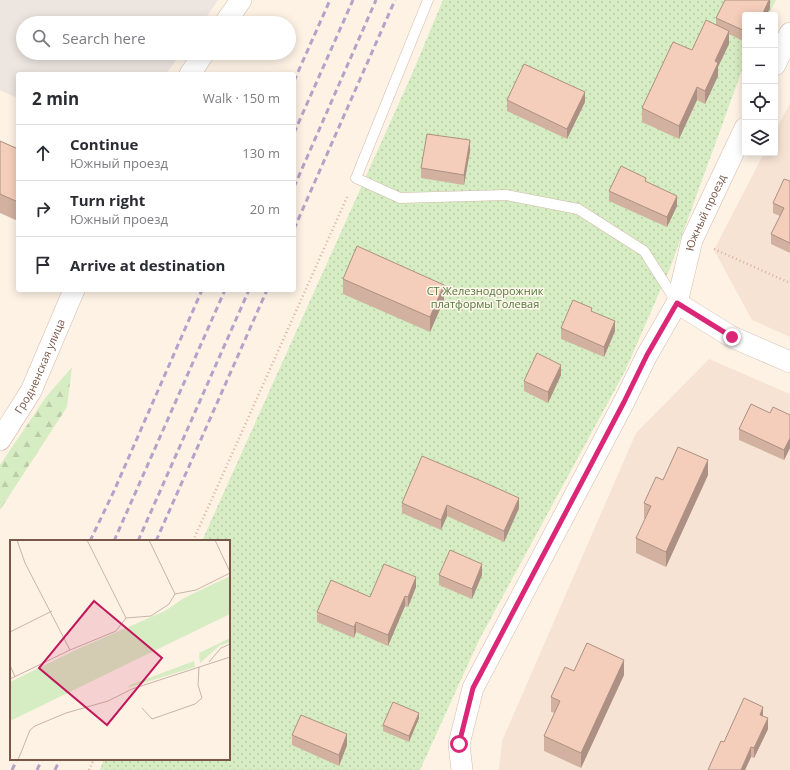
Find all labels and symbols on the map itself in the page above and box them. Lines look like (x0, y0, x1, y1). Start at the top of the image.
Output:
street label: Южный проезд (682, 171, 729, 253)
park label: СТ Железнодорожник платформы Толевая (427, 283, 544, 311)
street label: Гродненская улица (11, 316, 68, 416)
route end (723, 328, 741, 346)
inset map (10, 540, 230, 760)
route start (450, 735, 468, 753)

